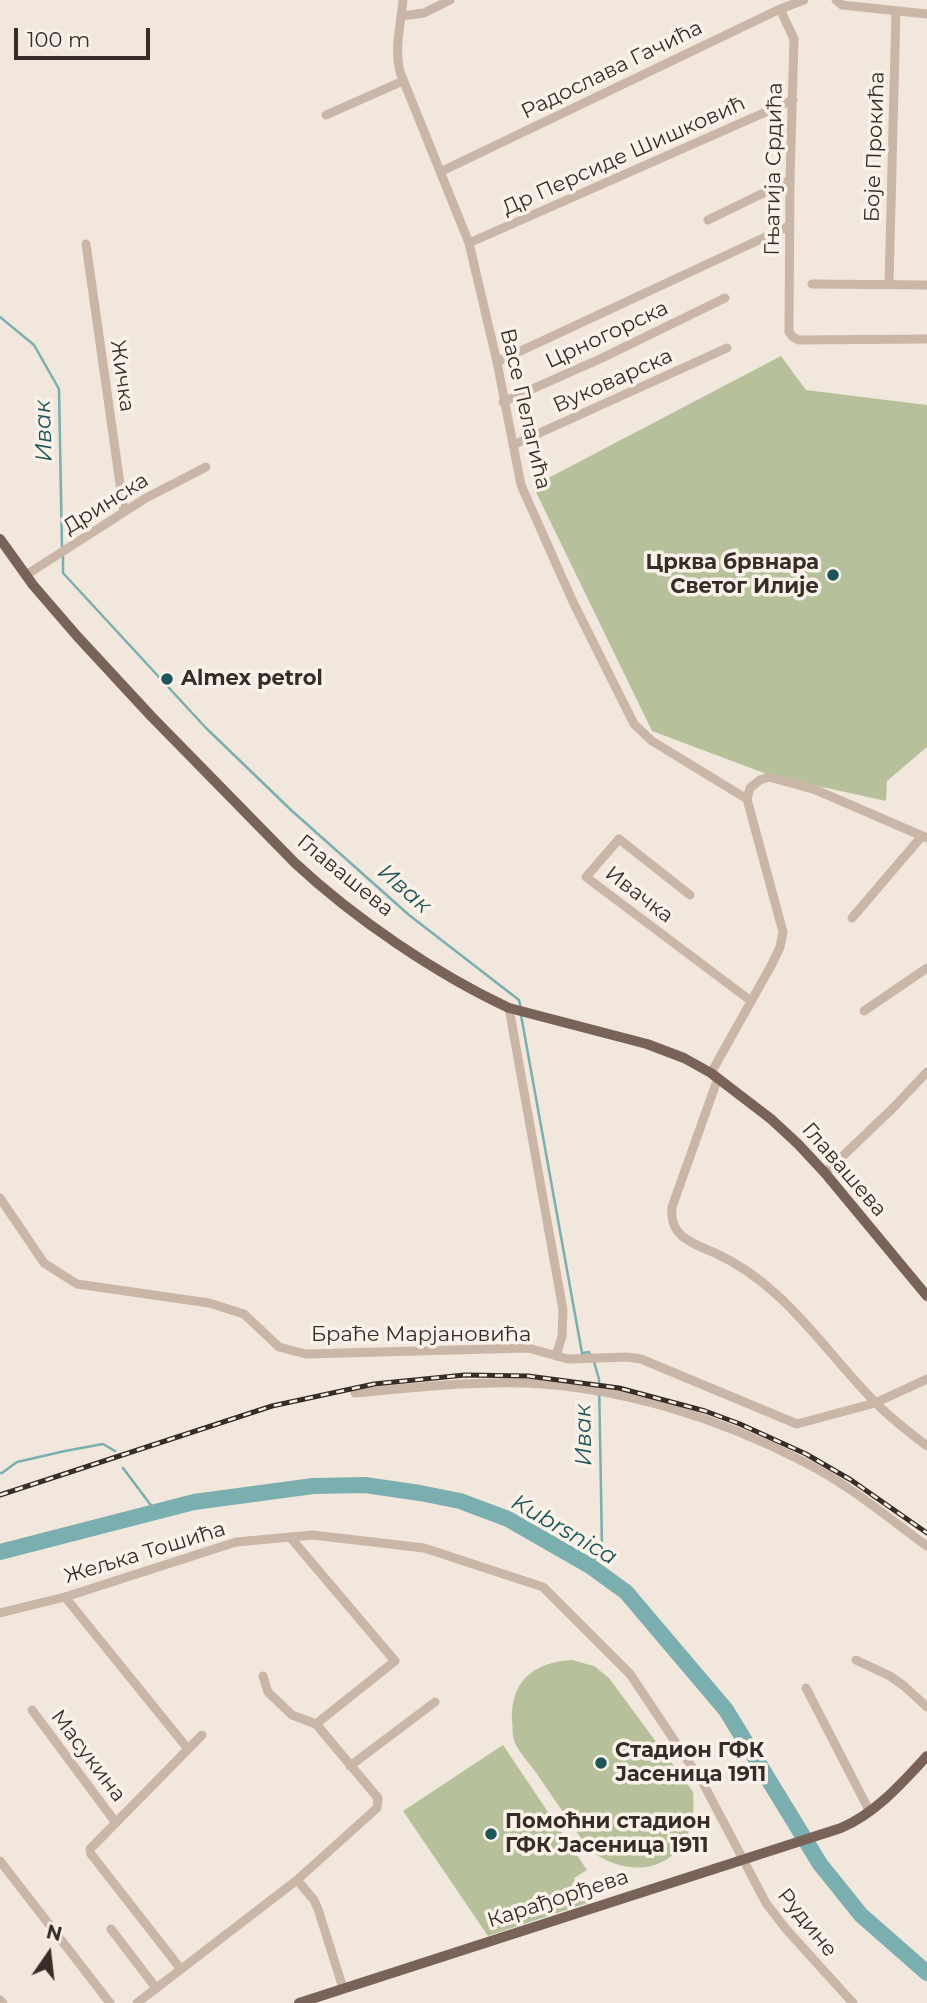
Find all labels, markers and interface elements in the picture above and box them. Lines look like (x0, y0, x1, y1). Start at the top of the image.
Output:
scale bar (18, 14, 154, 58)
street label: Радослава Гачића (517, 15, 707, 125)
text: 100 m (27, 27, 90, 52)
street label: Боје Прокића (860, 71, 890, 223)
street label: Гњатија Срдића (760, 82, 788, 256)
street label: Др Персиде Шишковић (499, 91, 749, 221)
street label: Црногорска (542, 296, 672, 374)
street label: Васе Пелагића (494, 326, 556, 492)
street label: Жичка (104, 338, 140, 414)
street label: Вуковарска (549, 343, 677, 419)
water label: Ивак (29, 399, 59, 463)
street label: Дринска (59, 468, 153, 540)
place label: Црква брвнара Светог Илије (646, 550, 819, 600)
marker: Црква брвнара Светог Илије (825, 567, 841, 583)
place label: Almex petrol (181, 666, 323, 692)
marker: Almex petrol (159, 671, 175, 687)
street label: Главашева (292, 829, 398, 923)
water label: Ивак (372, 858, 436, 920)
street label: Ивачка (600, 861, 678, 929)
street label: Главашева (796, 1118, 892, 1222)
street label: Браће Марјановића (311, 1322, 531, 1348)
water label: Ивак (570, 1404, 598, 1466)
water label: Kubrsnica (506, 1489, 622, 1571)
street label: Жељка Тошића (61, 1517, 229, 1589)
street label: Масукина (45, 1705, 131, 1807)
place label: Стадион ГФК Јасеница 1911 (615, 1738, 766, 1788)
marker: Стадион ГФК Јасеница 1911 (593, 1755, 609, 1771)
place label: Помоћни стадион ГФК Јасеница 1911 (505, 1809, 711, 1859)
marker: Помоћни стадион ГФК Јасеница 1911 (483, 1826, 499, 1842)
street label: Карађорђева (484, 1864, 632, 1934)
street label: Рудине (772, 1884, 842, 1962)
north arrow (14, 1919, 84, 1989)
text: N (44, 1920, 64, 1946)

